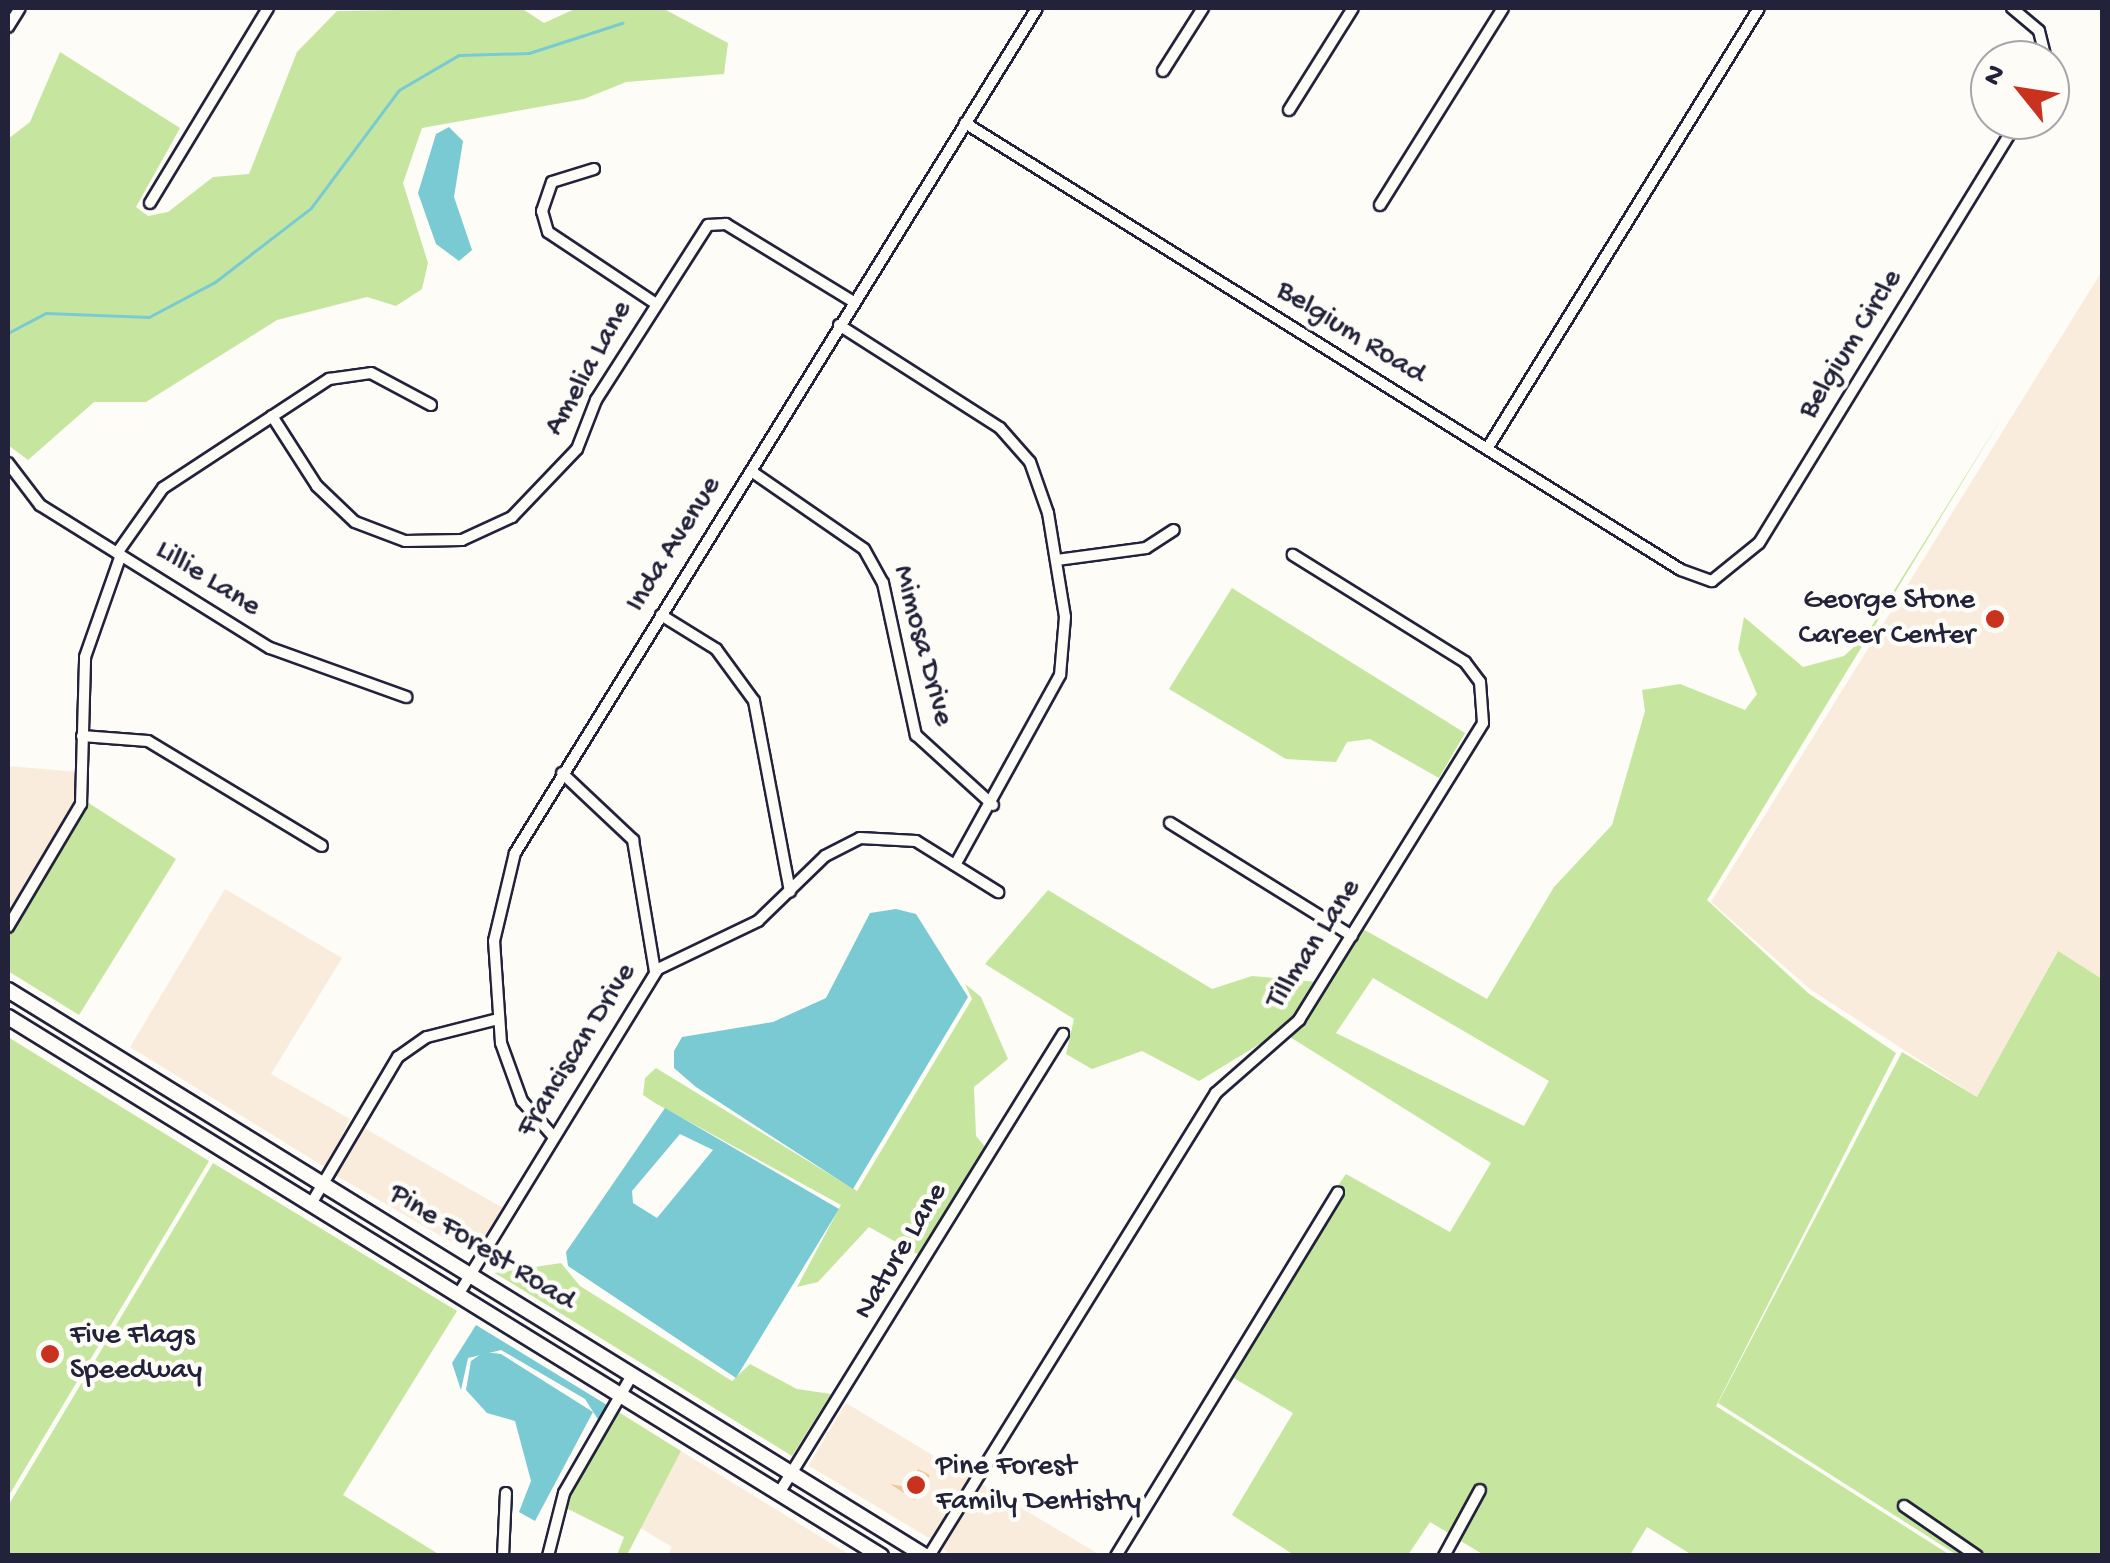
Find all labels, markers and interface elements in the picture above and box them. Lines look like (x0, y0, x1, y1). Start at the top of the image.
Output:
north arrow (1970, 40, 2070, 140)
text: N (1976, 60, 2014, 92)
street label: Belgium Circle (1792, 264, 1912, 426)
street label: Belgium Road (1269, 274, 1431, 394)
street label: Amelia Lane (538, 295, 642, 443)
street label: Inda Avenue (619, 471, 731, 619)
street label: Lillie Lane (148, 534, 266, 626)
street label: Mimosa Drive (882, 562, 960, 730)
place label: George Stone Career Center (1798, 584, 1975, 654)
marker: George Stone Career Center (1984, 608, 2006, 630)
street label: Tillman Lane (1260, 873, 1370, 1017)
street label: Franciscan Drive (510, 957, 646, 1145)
street label: Pine Forest Road (381, 1177, 581, 1321)
street label: Nature Lane (847, 1177, 957, 1327)
place label: Five Flags Speedway (70, 1319, 202, 1390)
marker: Five Flags Speedway (39, 1343, 61, 1365)
place label: Pine Forest Family Dentistry (936, 1450, 1141, 1520)
marker: Pine Forest Family Dentistry (905, 1474, 927, 1496)

